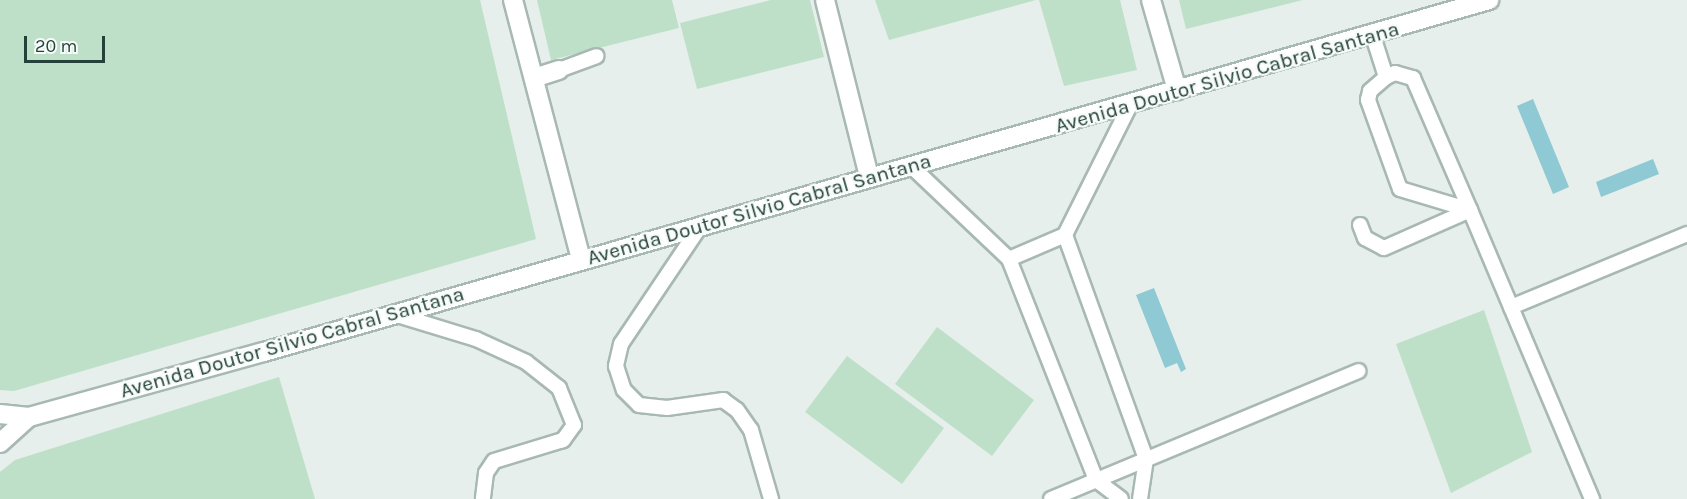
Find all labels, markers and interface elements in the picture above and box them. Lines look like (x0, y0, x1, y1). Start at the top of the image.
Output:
street label: Avenida Doutor Silvio Cabral Santana (1052, 16, 1402, 138)
scale bar (27, 24, 108, 62)
text: 20 m (35, 35, 77, 57)
street label: Avenida Doutor Silvio Cabral Santana (584, 148, 934, 270)
street label: Avenida Doutor Silvio Cabral Santana (117, 281, 467, 403)

